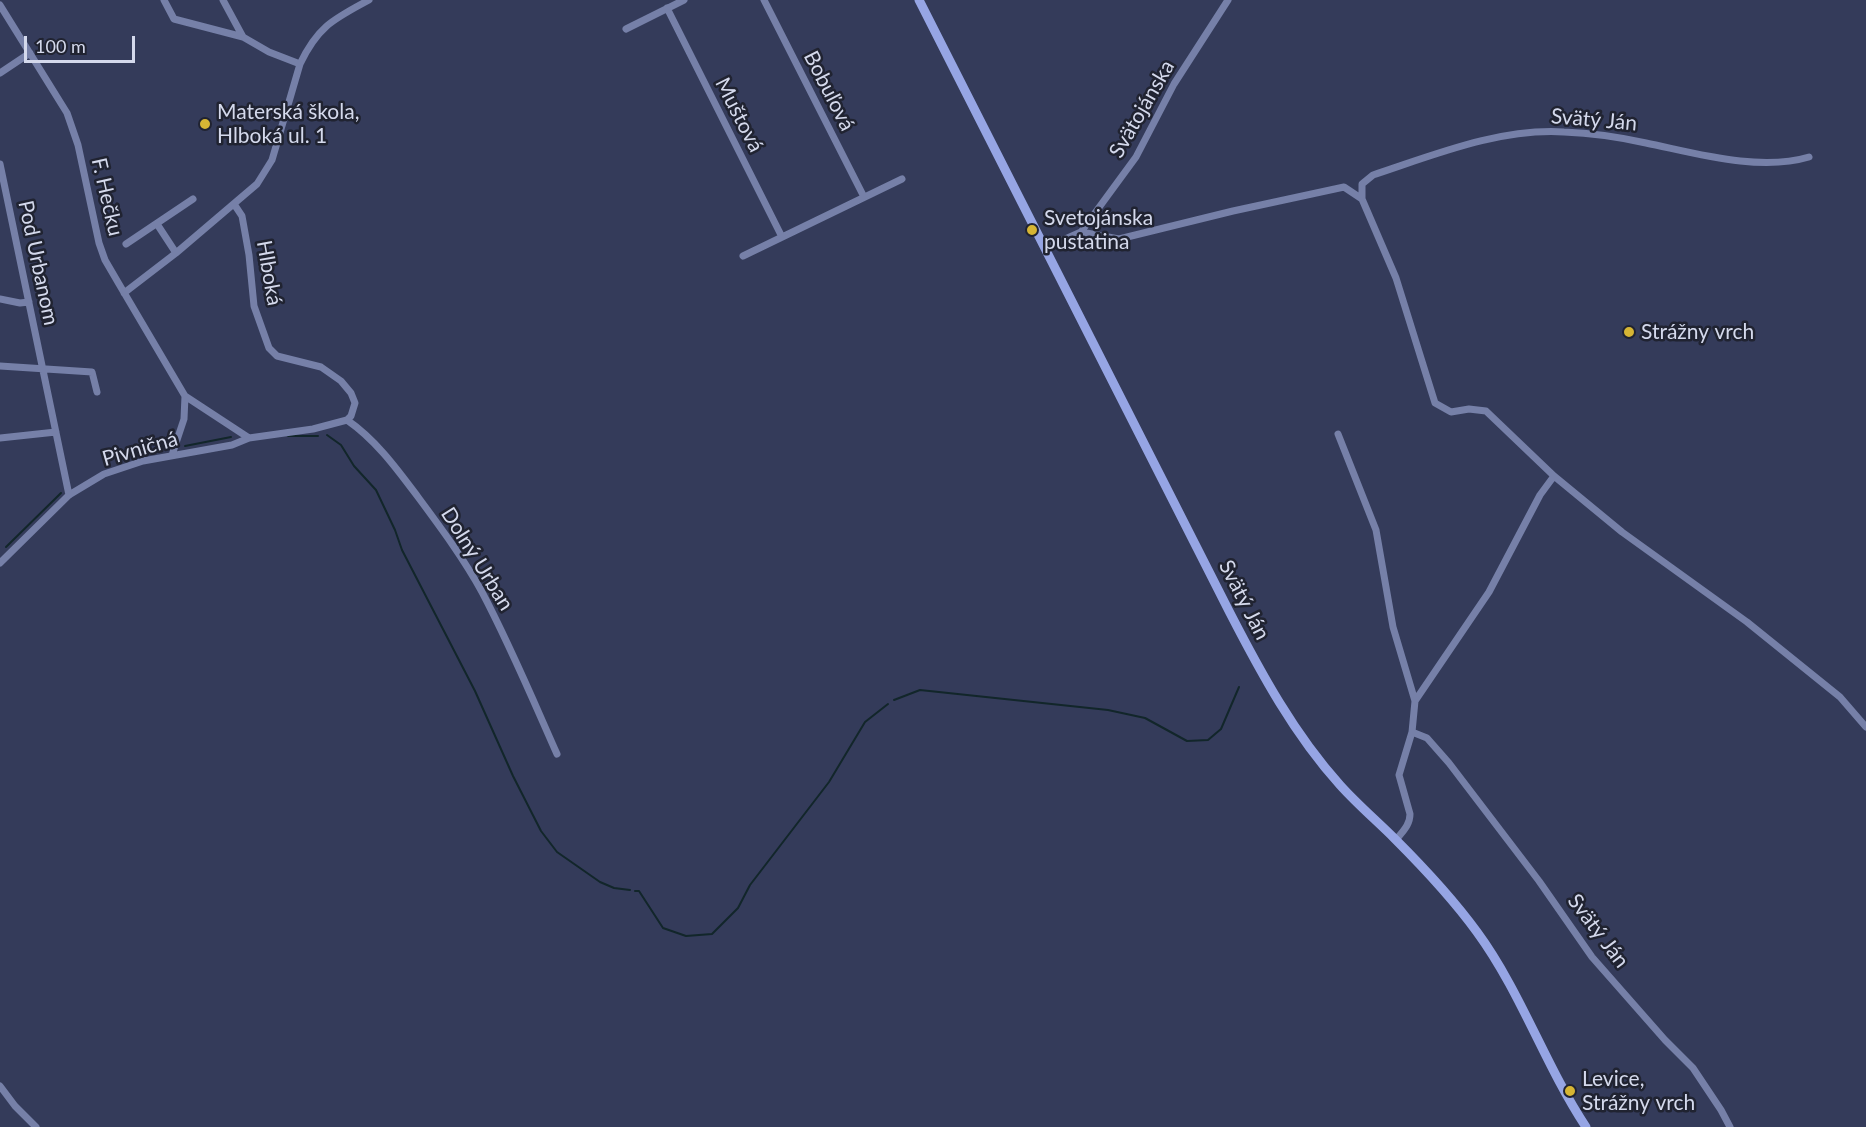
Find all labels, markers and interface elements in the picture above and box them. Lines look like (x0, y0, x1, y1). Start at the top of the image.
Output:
scale bar (27, 24, 138, 62)
text: 100 m (35, 35, 86, 57)
street label: Bobuľová (798, 47, 860, 135)
street label: Svätojánska (1104, 56, 1180, 162)
street label: Muštová (710, 74, 768, 156)
place label: Materská škola, Hlboká ul. 1 (217, 99, 359, 149)
street label: Svätý Ján (1550, 104, 1638, 136)
marker: Materská škola, Hlboká ul. 1 (198, 117, 212, 131)
street label: F. Hečku (86, 155, 128, 239)
street label: Pod Urbanom (12, 198, 64, 328)
place label: Svetojánska pustatina (1044, 205, 1153, 255)
marker: Svetojánska pustatina (1025, 223, 1039, 237)
street label: Hlboká (251, 239, 287, 307)
place label: Strážny vrch (1641, 319, 1754, 345)
marker: Strážny vrch (1622, 325, 1636, 339)
street label: Pivničná (99, 426, 181, 472)
street label: Dolný Urban (435, 503, 519, 615)
street label: Svätý Ján (1213, 556, 1275, 644)
street label: Svätý Ján (1562, 889, 1634, 973)
place label: Levice, Strážny vrch (1582, 1066, 1695, 1116)
marker: Levice, Strážny vrch (1563, 1084, 1577, 1098)

